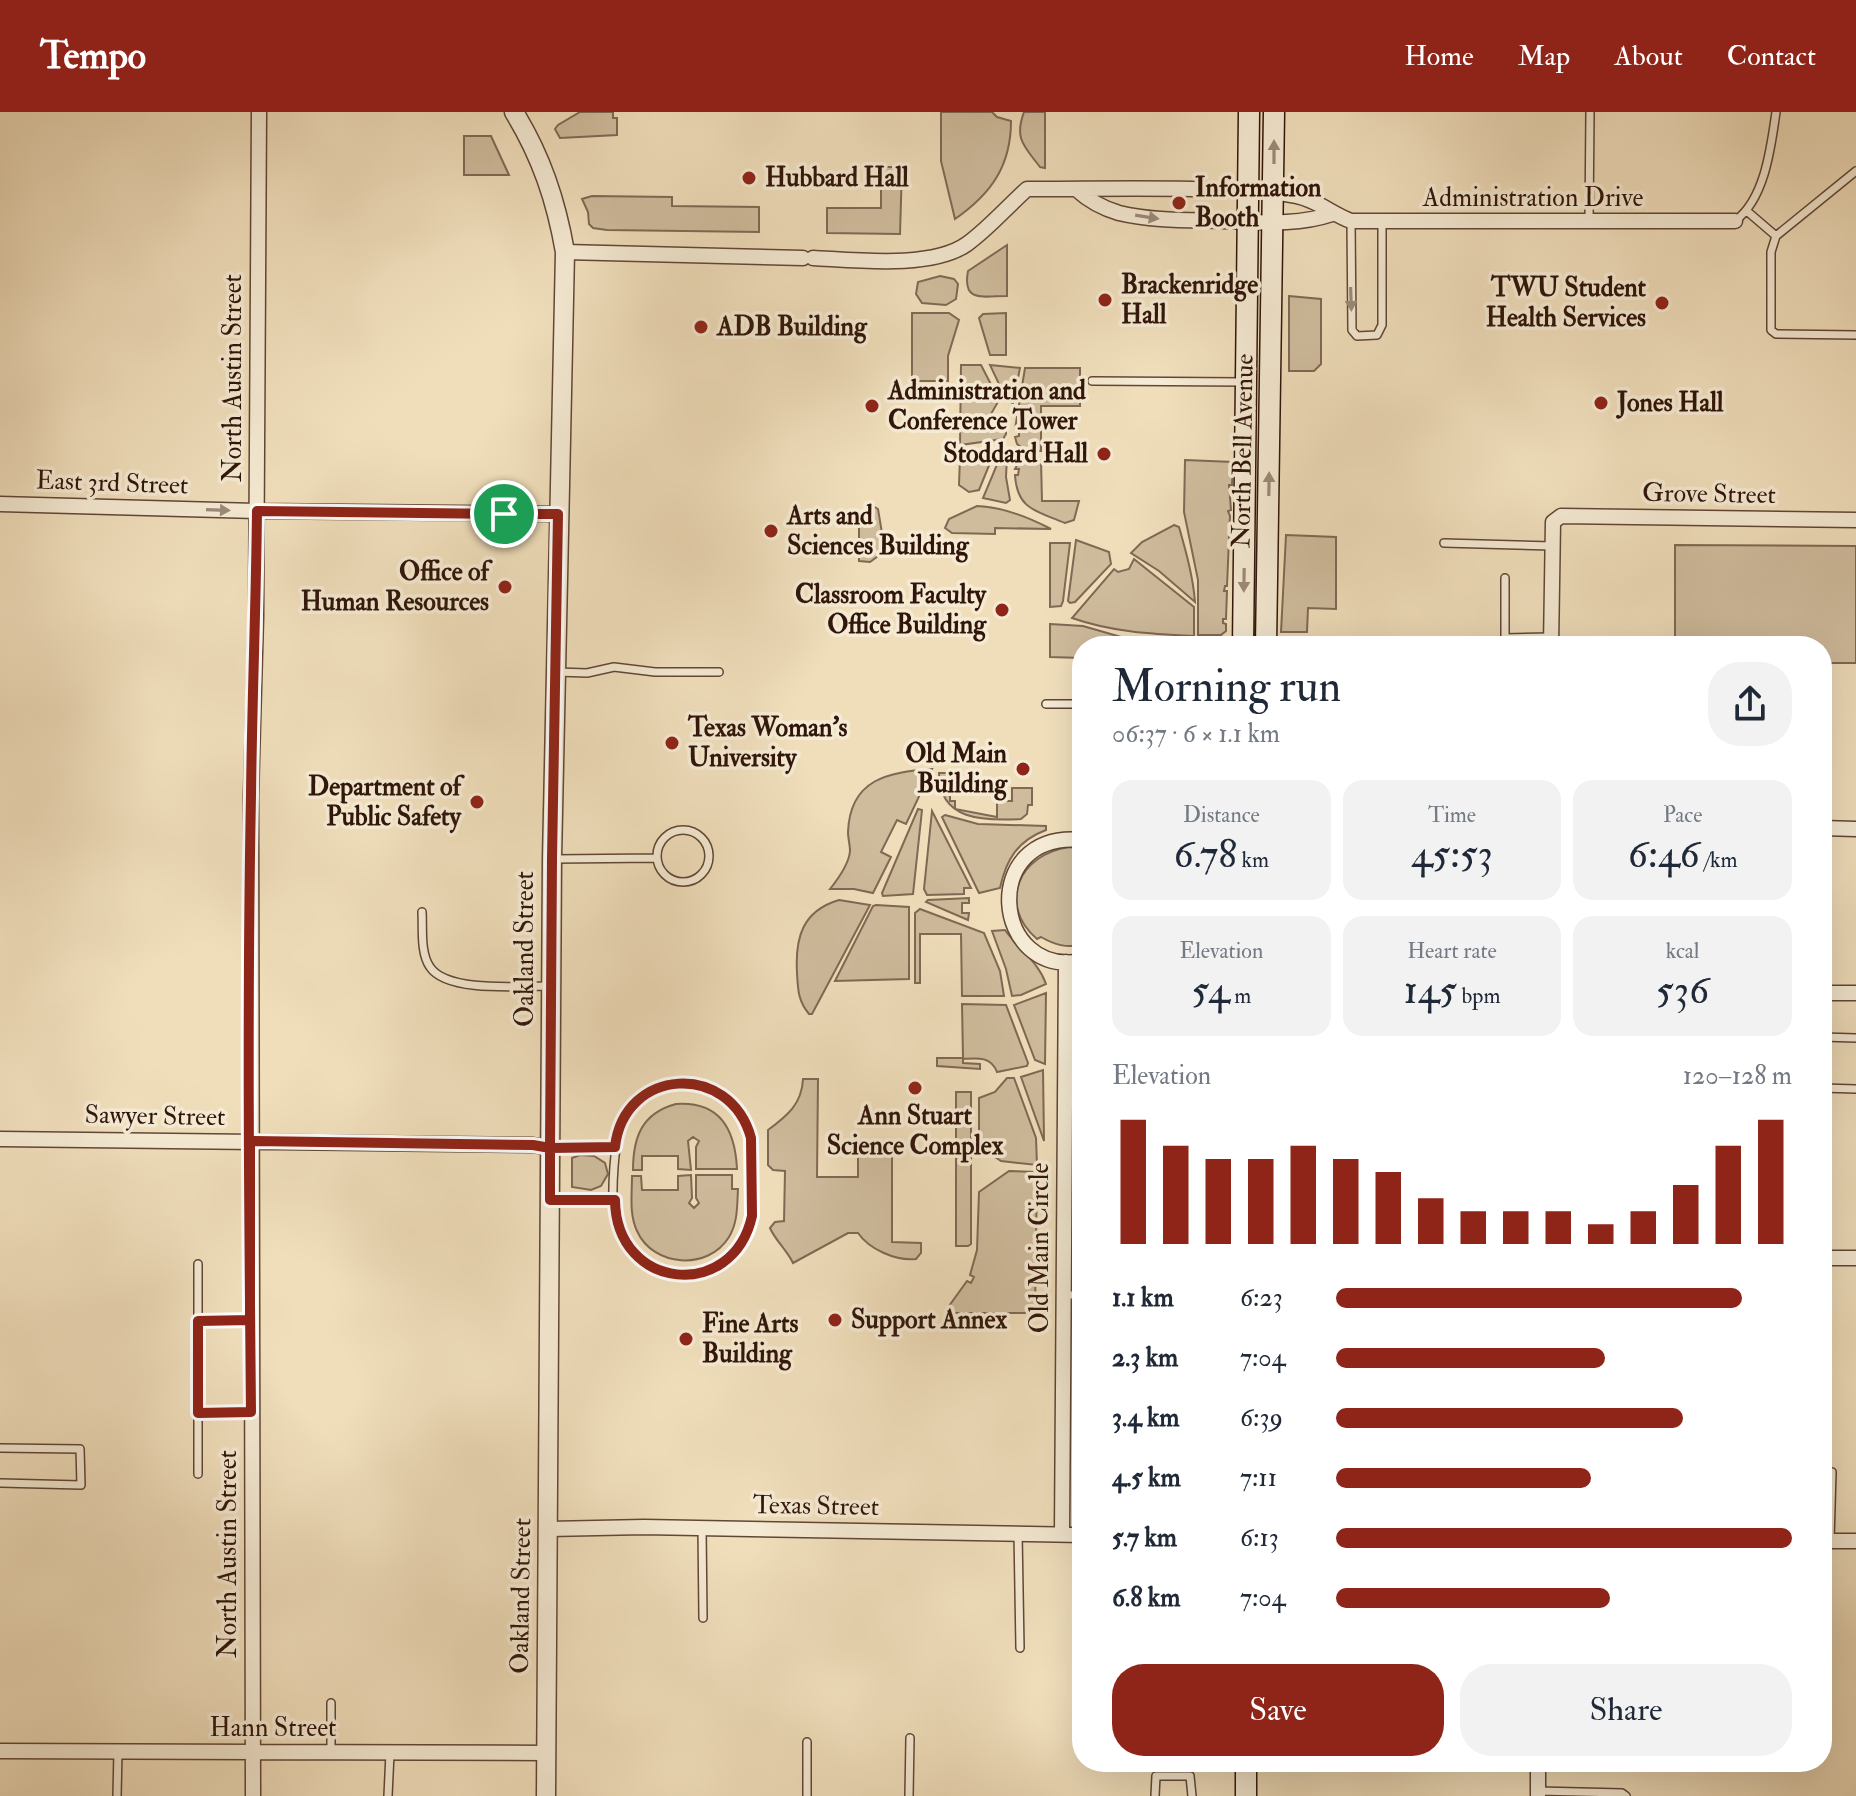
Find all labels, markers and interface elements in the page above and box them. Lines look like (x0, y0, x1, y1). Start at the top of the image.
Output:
text: Tempo (40, 32, 146, 80)
text: Home (1404, 39, 1474, 74)
text: Map (1518, 39, 1570, 74)
text: About (1614, 39, 1683, 74)
text: Contact (1727, 39, 1816, 74)
one-way arrow (1268, 139, 1280, 164)
place label: Hubbard Hall (765, 162, 909, 194)
marker: Hubbard Hall (740, 169, 758, 187)
place label: Information Booth (1195, 172, 1322, 234)
street label: Administration Drive (1422, 182, 1643, 214)
marker: Information Booth (1170, 194, 1188, 212)
one-way arrow (1135, 212, 1160, 224)
place label: Brackenridge Hall (1121, 269, 1258, 331)
place label: TWU Student Health Services (1486, 272, 1647, 334)
street label: North Austin Street (217, 274, 249, 482)
one-way arrow (1345, 287, 1358, 312)
marker: Brackenridge Hall (1096, 291, 1114, 309)
marker: TWU Student Health Services (1653, 294, 1671, 312)
place label: ADB Building (716, 311, 868, 344)
marker: ADB Building (692, 318, 710, 336)
street label: North Bell Avenue (1225, 353, 1261, 548)
place label: Administration and Conference Tower (887, 375, 1086, 437)
place label: Jones Hall (1615, 387, 1724, 419)
marker: Jones Hall (1592, 394, 1610, 412)
marker: Administration and Conference Tower (863, 397, 881, 415)
place label: Stoddard Hall (943, 438, 1088, 470)
marker: Stoddard Hall (1095, 445, 1113, 463)
street label: East 3rd Street (35, 464, 189, 502)
one-way arrow (1263, 471, 1275, 496)
street label: Grove Street (1642, 477, 1776, 511)
pin (470, 480, 538, 548)
icon: arrive (482, 492, 526, 536)
place label: Arts and Sciences Building (786, 500, 970, 563)
one-way arrow (206, 504, 231, 517)
marker: Arts and Sciences Building (762, 522, 780, 540)
place label: Office of Human Resources (301, 556, 494, 618)
one-way arrow (1238, 568, 1250, 593)
marker: Office of Human Resources (496, 578, 514, 596)
place label: Classroom Faculty Office Building (795, 579, 988, 642)
marker: Classroom Faculty Office Building (993, 601, 1011, 619)
text: Morning run (1112, 660, 1341, 715)
button: share (1708, 662, 1792, 746)
place label: Texas Woman's University (687, 712, 848, 775)
text: 06:37 · 6 × 1.1 km (1112, 718, 1280, 750)
marker: Texas Woman's University (663, 734, 681, 752)
place label: Old Main Building (905, 738, 1008, 801)
marker: Old Main Building (1014, 760, 1032, 778)
place label: Department of Public Safety (308, 771, 466, 834)
marker: Department of Public Safety (468, 793, 486, 811)
text: Distance (1183, 801, 1260, 829)
text: Time (1428, 801, 1476, 829)
text: Pace (1663, 801, 1702, 829)
text: 6.78 (1173, 829, 1237, 880)
text: 45:53 (1411, 829, 1493, 880)
text: 6:46 (1628, 829, 1700, 880)
text: km (1237, 846, 1269, 874)
text: /km (1700, 846, 1738, 874)
street label: Oakland Street (509, 871, 541, 1027)
text: Elevation (1179, 937, 1263, 965)
text: Heart rate (1407, 937, 1497, 965)
text: kcal (1666, 937, 1700, 965)
text: 54 (1191, 965, 1230, 1016)
text: 145 (1403, 965, 1457, 1016)
text: 536 (1656, 965, 1709, 1016)
text: m (1230, 982, 1251, 1010)
text: bpm (1457, 982, 1501, 1010)
text: Elevation (1112, 1060, 1211, 1092)
text: 120–128 m (1683, 1060, 1792, 1092)
marker: Ann Stuart Science Complex (906, 1079, 924, 1097)
street label: Sawyer Street (84, 1099, 226, 1133)
place label: Ann Stuart Science Complex (827, 1100, 1004, 1163)
street label: Old Main Circle (1024, 1163, 1056, 1333)
text: 1.1 km (1112, 1282, 1174, 1314)
text: 6:23 (1240, 1282, 1283, 1314)
place label: Support Annex (851, 1304, 1007, 1337)
place label: Fine Arts Building (702, 1308, 798, 1371)
marker: Support Annex (826, 1311, 844, 1329)
marker: Fine Arts Building (677, 1330, 695, 1348)
text: 2.3 km (1112, 1342, 1178, 1374)
text: 7:04 (1240, 1342, 1286, 1374)
text: 3.4 km (1112, 1402, 1179, 1434)
text: 6:39 (1240, 1402, 1283, 1434)
street label: North Austin Street (212, 1450, 244, 1658)
text: 4.5 km (1112, 1462, 1181, 1494)
text: 7:11 (1240, 1462, 1277, 1494)
street label: Texas Street (753, 1489, 879, 1523)
street label: Oakland Street (504, 1518, 538, 1674)
text: 5.7 km (1112, 1522, 1177, 1554)
text: 6:13 (1240, 1522, 1279, 1554)
text: 6.8 km (1112, 1582, 1180, 1614)
text: 7:04 (1240, 1582, 1286, 1614)
button: Save (1112, 1664, 1444, 1756)
button: Share (1460, 1664, 1792, 1756)
street label: Hann Street (210, 1712, 336, 1744)

